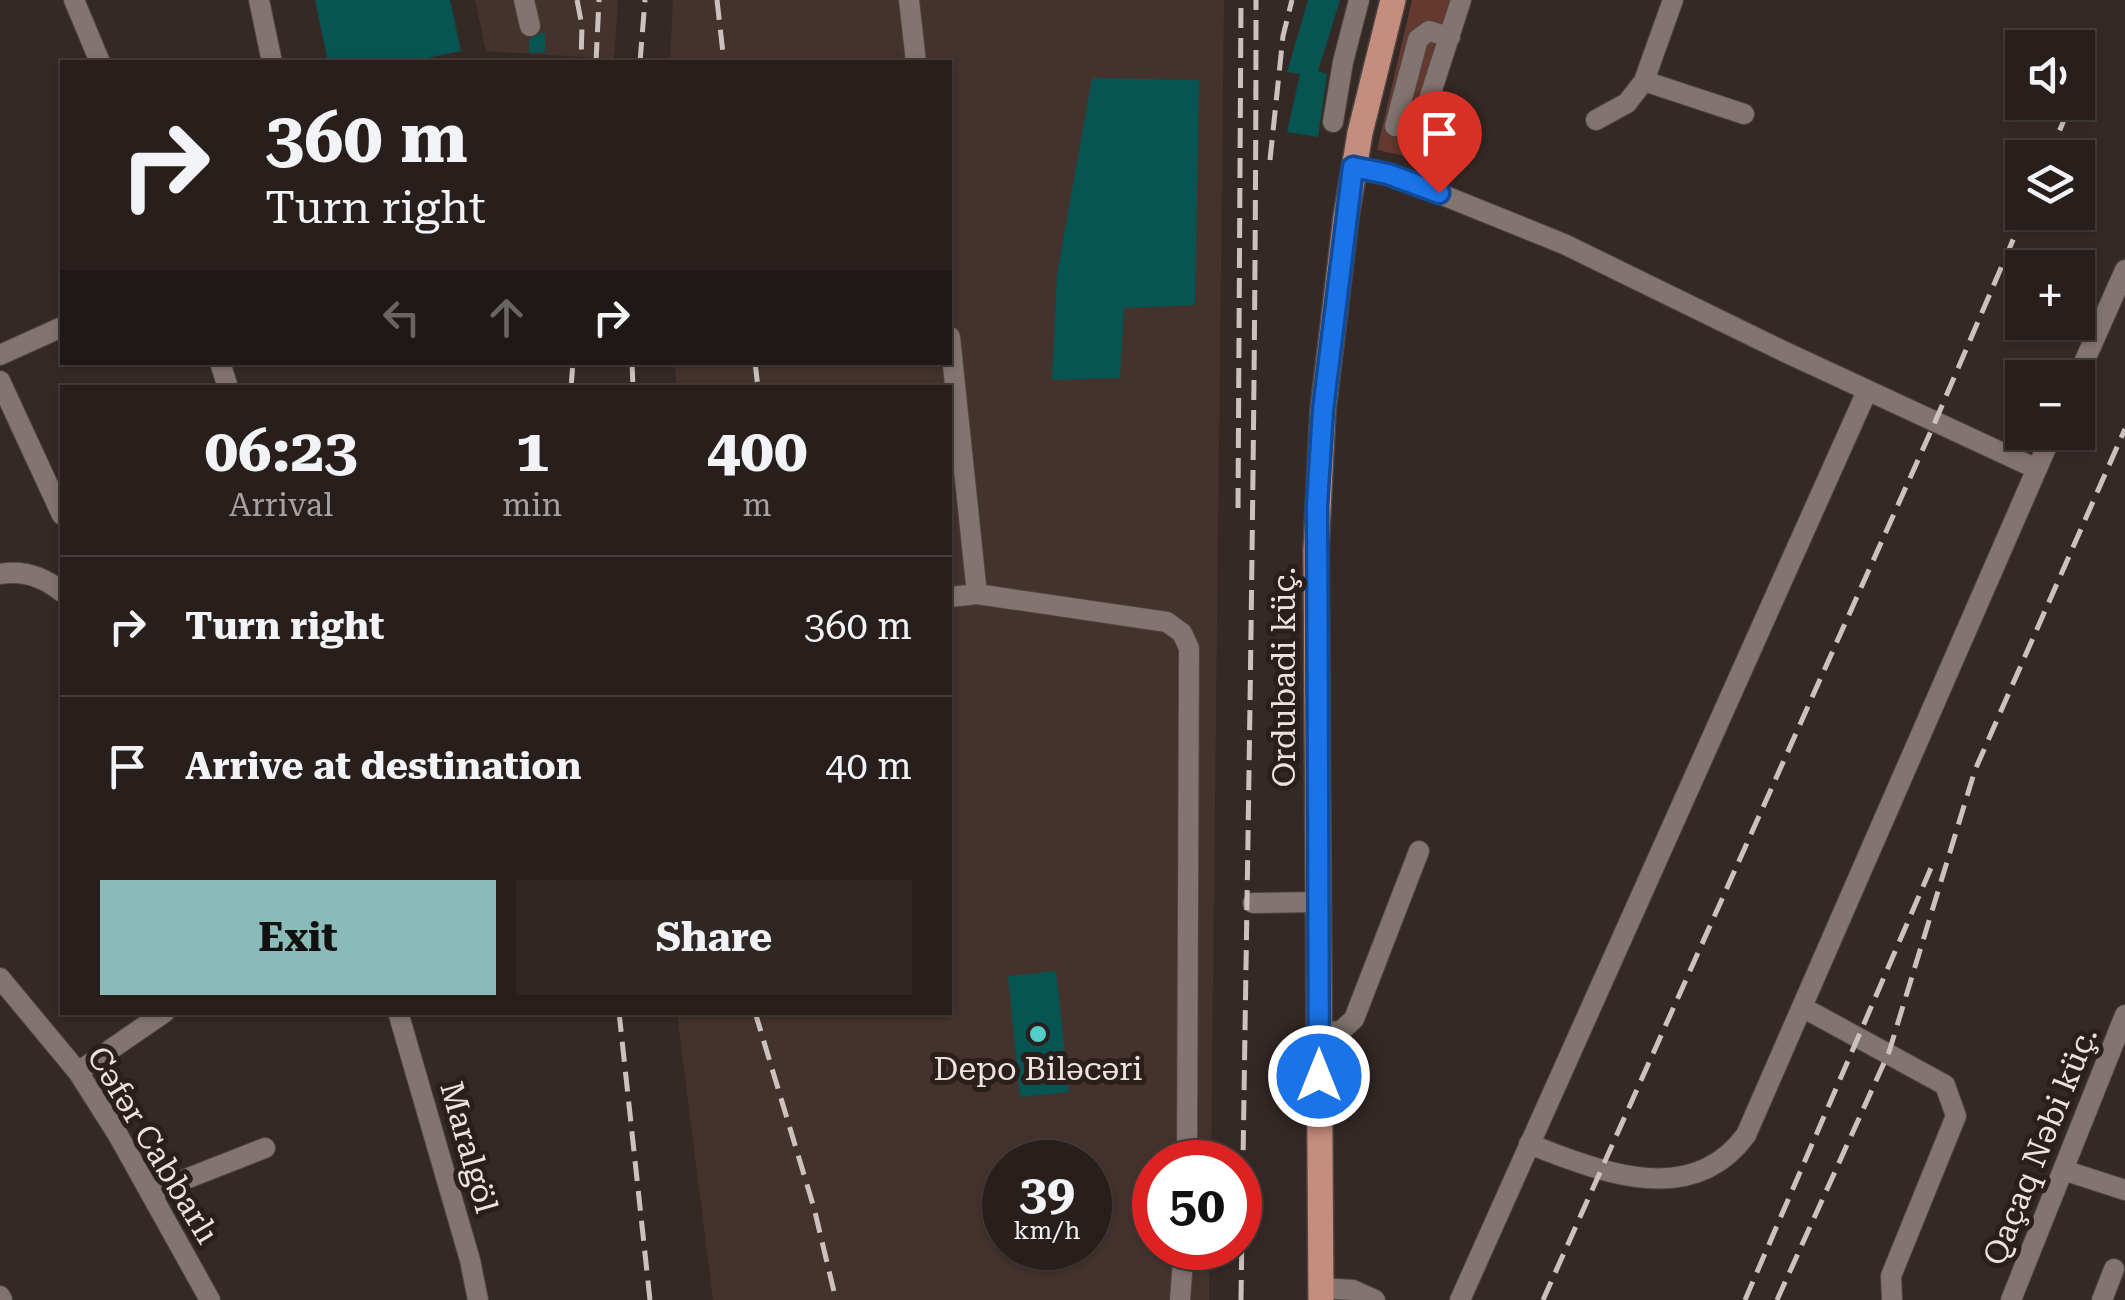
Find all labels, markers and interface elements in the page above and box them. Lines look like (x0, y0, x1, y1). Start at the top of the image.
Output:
map controls (2005, 30, 2095, 450)
button: sound (2005, 30, 2095, 120)
pin (1397, 91, 1482, 194)
text: 360 m (265, 97, 468, 179)
icon: right (100, 100, 230, 230)
icon: arrive (1412, 106, 1467, 161)
button: layers (2005, 140, 2095, 230)
text: Turn right (265, 181, 486, 234)
button: + (2005, 250, 2095, 340)
icon: left (374, 290, 429, 345)
icon: ahead (479, 290, 534, 345)
icon: right (584, 290, 639, 345)
button: − (2005, 360, 2095, 450)
text: 06:23 (204, 415, 358, 486)
text: 1 (515, 415, 549, 486)
text: 400 (707, 415, 808, 486)
text: Arrival (229, 486, 333, 524)
text: min (502, 486, 562, 524)
text: m (743, 486, 772, 524)
street label: Ordubadi küç. (1265, 567, 1303, 787)
icon: right (100, 599, 155, 654)
text: Turn right (185, 604, 384, 648)
text: 360 m (804, 604, 912, 648)
icon: arrive (100, 739, 155, 794)
text: Arrive at destination (185, 744, 581, 788)
text: 40 m (825, 744, 912, 788)
button: Exit (100, 880, 496, 995)
button: Share (516, 880, 912, 995)
street label: Qaçaq Nəbi küç. (1975, 1021, 2105, 1271)
marker: Depo Biləcəri (1027, 1023, 1049, 1045)
position arrow (1267, 1024, 1371, 1128)
street label: Cəfər Cabbarlı (79, 1040, 227, 1250)
place label: Depo Biləcəri (933, 1050, 1143, 1088)
street label: Maralgöl (432, 1077, 506, 1217)
speed limit sign: 50 (1132, 1140, 1262, 1270)
text: 39 (1019, 1164, 1075, 1222)
text: km/h (1014, 1216, 1080, 1245)

